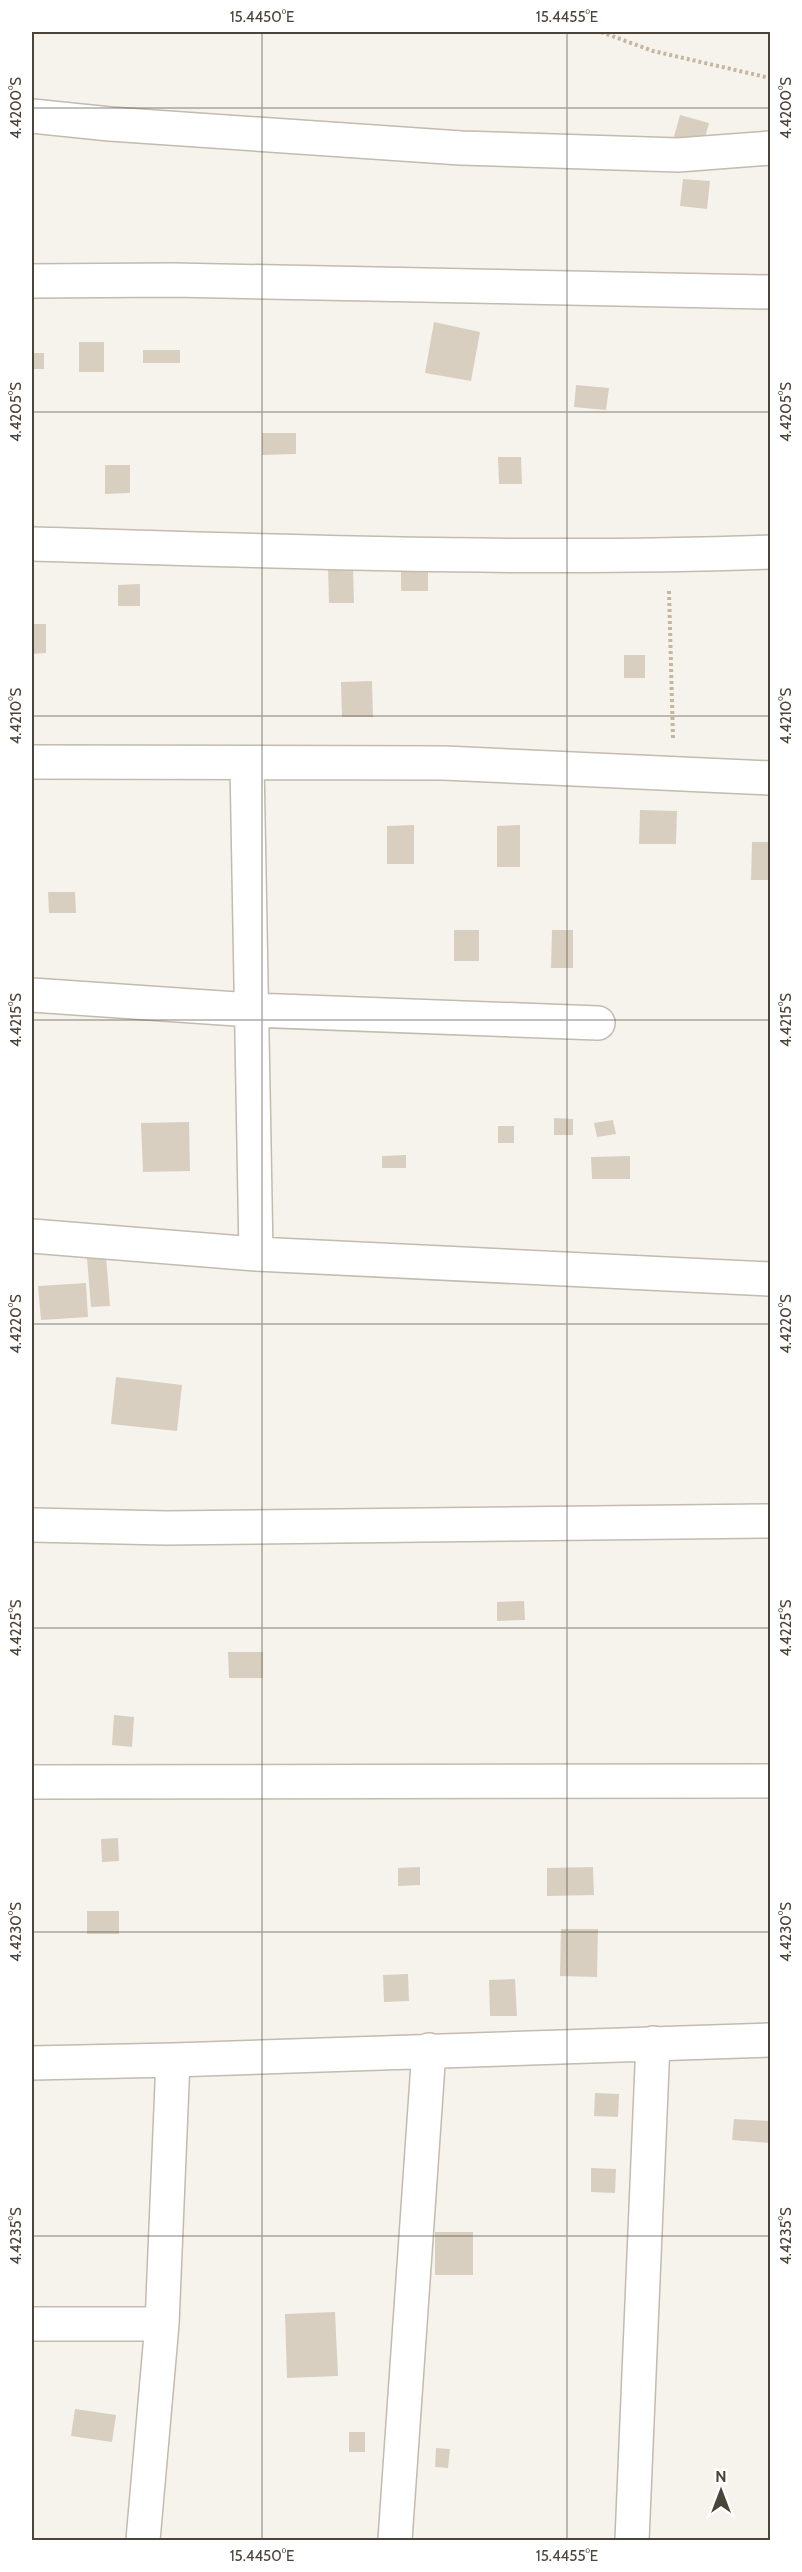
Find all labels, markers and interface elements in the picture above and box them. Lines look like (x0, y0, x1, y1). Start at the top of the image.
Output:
text: 15.4450°E (230, 8, 294, 26)
text: 15.4455°E (536, 8, 598, 26)
text: 4.4200°S (7, 77, 25, 139)
text: 4.4200°S (777, 77, 795, 139)
text: 4.4205°S (7, 382, 25, 442)
text: 4.4205°S (777, 382, 795, 442)
text: 4.4210°S (7, 687, 25, 744)
text: 4.4210°S (777, 687, 795, 744)
text: 4.4215°S (7, 993, 25, 1047)
text: 4.4215°S (777, 993, 795, 1047)
text: 4.4220°S (7, 1294, 25, 1354)
text: 4.4220°S (777, 1294, 795, 1354)
text: 4.4225°S (7, 1599, 25, 1657)
text: 4.4225°S (777, 1599, 795, 1657)
text: 4.4230°S (7, 1902, 25, 1962)
text: 4.4230°S (777, 1902, 795, 1962)
text: 4.4235°S (7, 2207, 25, 2265)
text: 4.4235°S (777, 2207, 795, 2265)
north arrow (691, 2461, 751, 2521)
text: N (715, 2467, 727, 2486)
text: 15.4450°E (230, 2547, 294, 2565)
text: 15.4455°E (536, 2547, 598, 2565)

